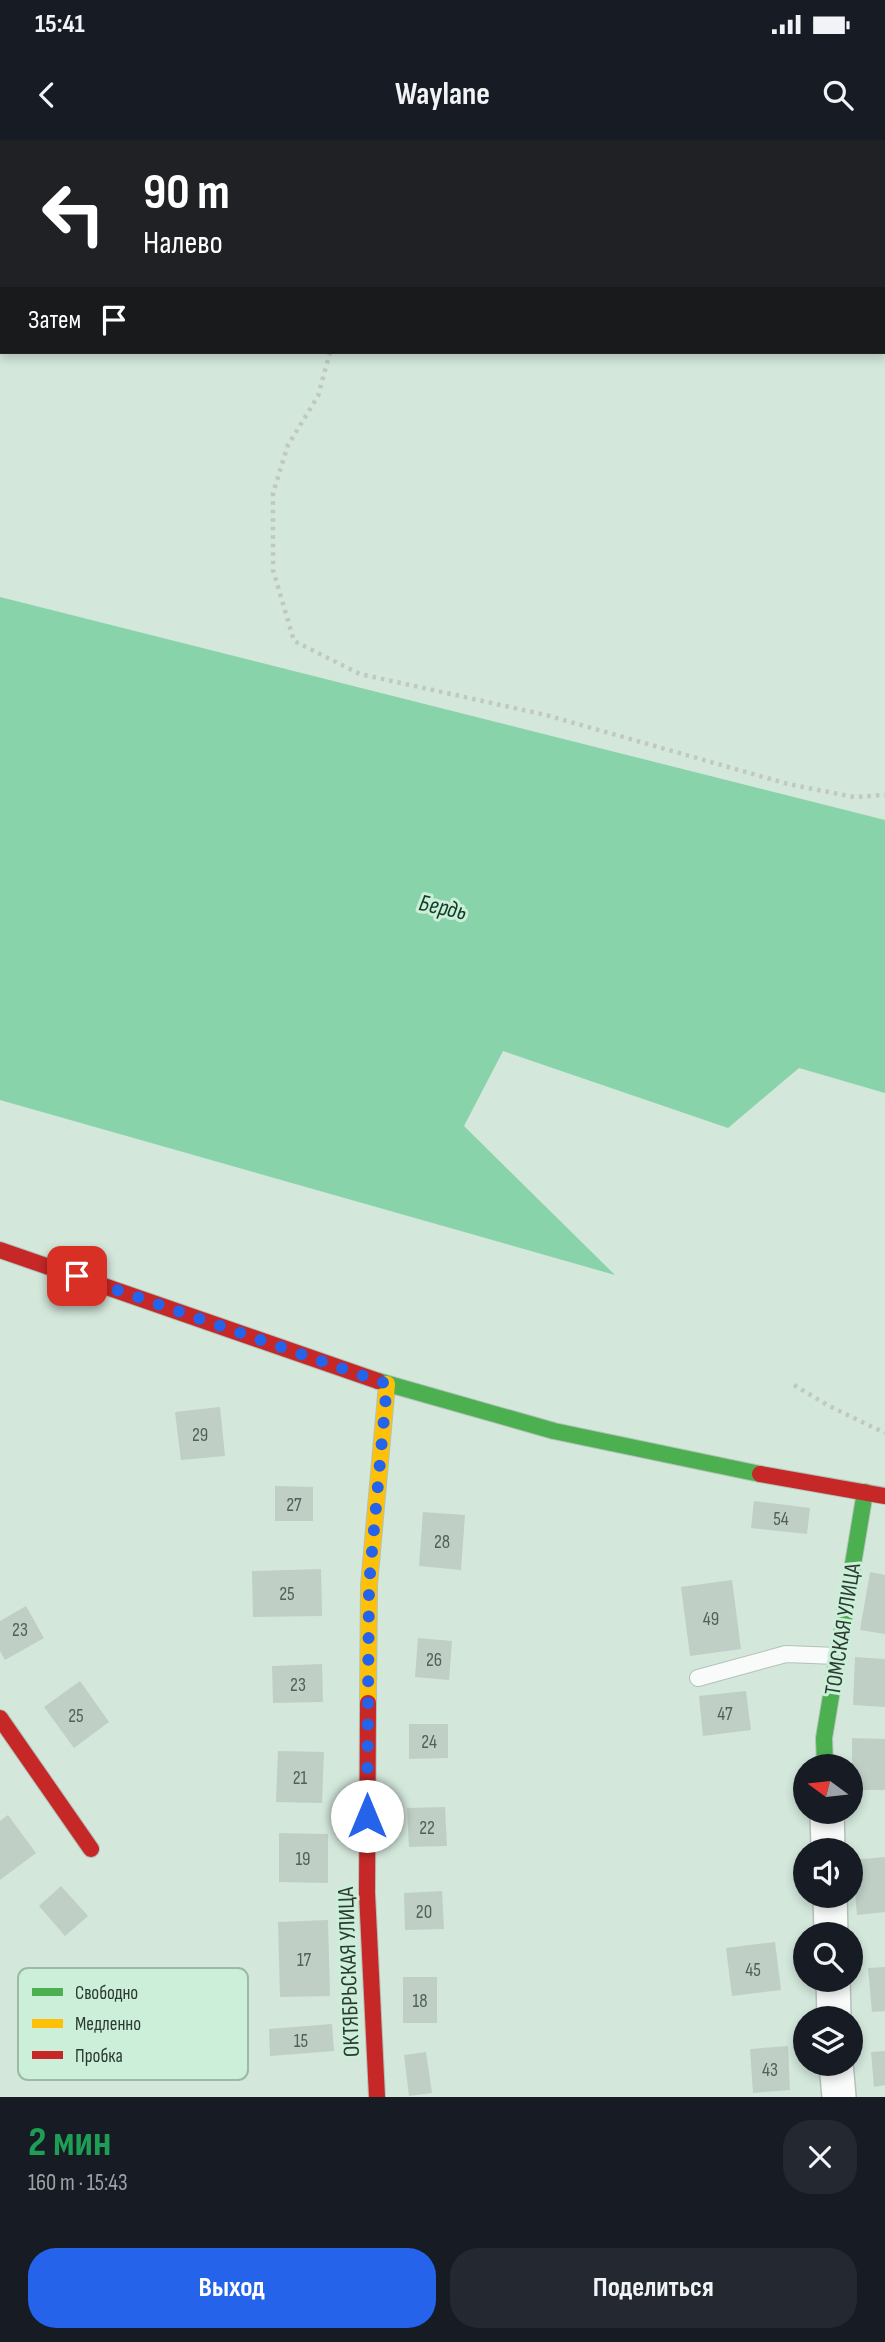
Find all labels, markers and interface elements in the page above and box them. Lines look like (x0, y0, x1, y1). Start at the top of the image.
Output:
text: 15:41 (35, 9, 85, 40)
text: Waylane (395, 75, 490, 114)
icon: back (28, 76, 66, 114)
icon: search (819, 76, 857, 114)
text: 90 m (143, 164, 230, 223)
icon: left (28, 168, 119, 259)
text: Налево (143, 224, 223, 263)
icon: arrive (95, 301, 133, 339)
text: Затем (28, 305, 81, 336)
water label: Бердь (416, 888, 469, 927)
pin (47, 1246, 107, 1306)
icon: arrive (58, 1257, 96, 1295)
house number: 29 (192, 1424, 208, 1447)
house number: 27 (286, 1494, 302, 1517)
house number: 54 (773, 1508, 789, 1531)
house number: 28 (434, 1531, 450, 1554)
street label: ТОМСКАЯ УЛИЦА (819, 1561, 867, 1697)
house number: 25 (279, 1583, 295, 1606)
house number: 49 (703, 1608, 719, 1631)
house number: 23 (12, 1619, 28, 1642)
house number: 26 (426, 1649, 442, 1672)
house number: 23 (290, 1674, 306, 1697)
house number: 47 (717, 1703, 733, 1726)
house number: 25 (68, 1705, 84, 1728)
house number: 24 (421, 1731, 437, 1754)
north arrow (793, 1754, 863, 1824)
map controls (793, 1754, 863, 2076)
house number: 21 (293, 1767, 308, 1790)
position arrow (330, 1779, 404, 1853)
house number: 22 (419, 1817, 435, 1840)
button: sound (793, 1838, 863, 1908)
house number: 19 (295, 1848, 311, 1871)
street label: ОКТЯБРЬСКАЯ УЛИЦА (332, 1886, 366, 2057)
house number: 20 (416, 1901, 432, 1924)
button: search (793, 1922, 863, 1992)
house number: 17 (297, 1949, 312, 1972)
house number: 45 (745, 1959, 761, 1982)
legend (18, 1968, 248, 2080)
text: Свободно (75, 1982, 138, 2005)
house number: 18 (413, 1990, 427, 2013)
button: layers (793, 2006, 863, 2076)
text: Медленно (75, 2013, 141, 2036)
house number: 15 (294, 2030, 308, 2053)
text: Пробка (75, 2045, 123, 2068)
house number: 43 (762, 2059, 778, 2082)
text: 2 мин (28, 2117, 111, 2168)
button: close (783, 2120, 857, 2194)
text: 160 m · 15:43 (28, 2169, 128, 2197)
button: Выход (28, 2248, 436, 2328)
button: Поделиться (450, 2248, 857, 2328)

